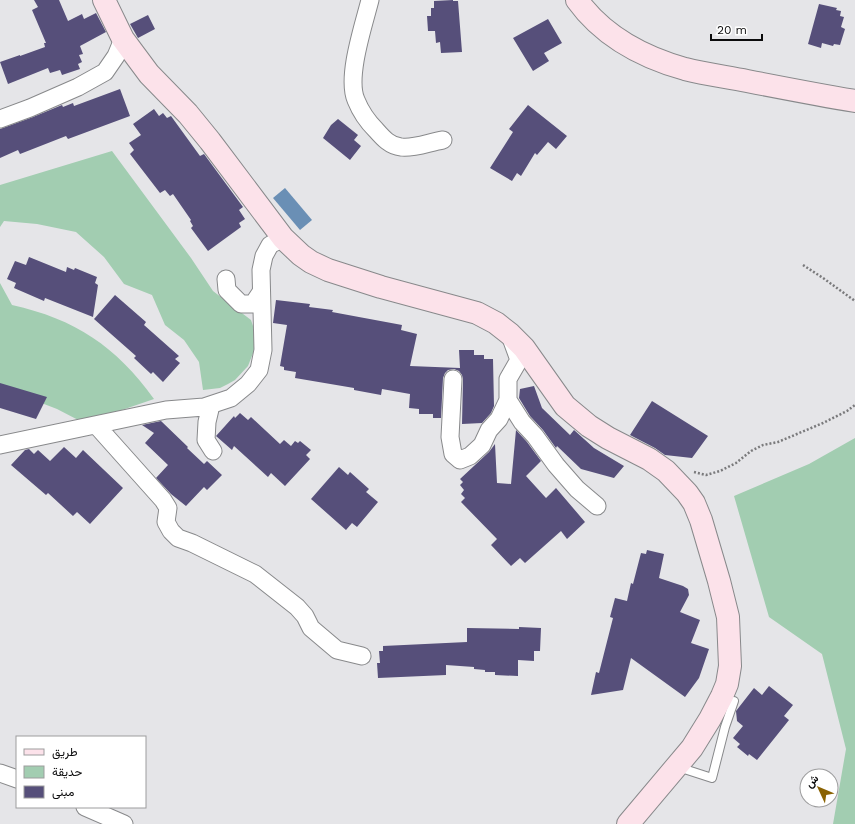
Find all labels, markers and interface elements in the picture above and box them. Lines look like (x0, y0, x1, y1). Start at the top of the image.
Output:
scale bar (711, 16, 762, 42)
text: 20 m (717, 23, 747, 37)
legend (16, 736, 146, 808)
text: طريق (52, 745, 78, 760)
text: حديقة (52, 765, 82, 779)
north arrow (799, 768, 839, 808)
text: ش (803, 772, 821, 791)
text: مبنى (52, 785, 74, 800)

